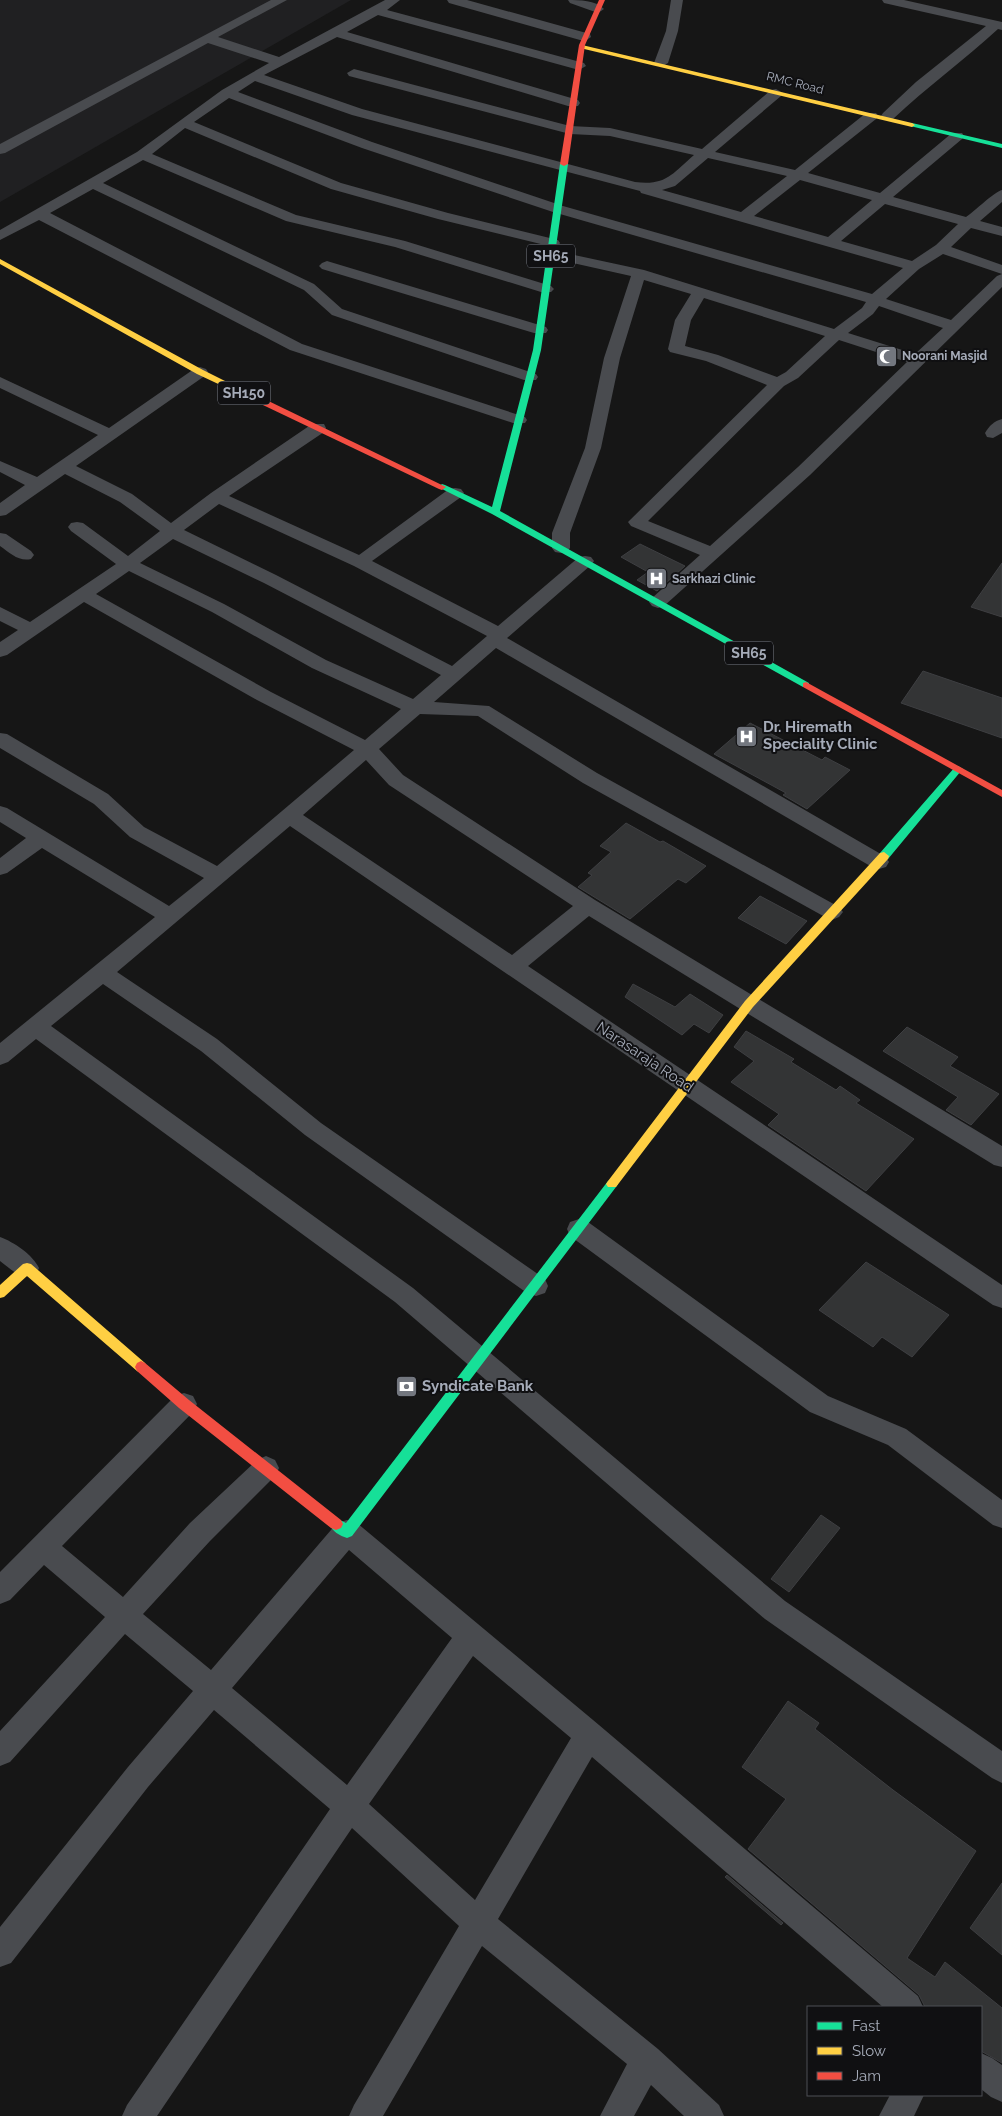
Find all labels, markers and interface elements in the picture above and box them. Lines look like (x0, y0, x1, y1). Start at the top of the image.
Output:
street label: RMC Road (765, 69, 825, 97)
road number: SH65 (527, 245, 575, 268)
mosque icon: Noorani Masjid (874, 344, 898, 368)
place label: Noorani Masjid (902, 349, 988, 363)
road number: SH150 (218, 382, 270, 404)
hospital icon: Sarkhazi Clinic (644, 567, 668, 591)
place label: Sarkhazi Clinic (672, 572, 756, 586)
road number: SH65 (725, 641, 773, 664)
place label: Dr. Hiremath Speciality Clinic (763, 718, 878, 753)
hospital icon: Dr. Hiremath Speciality Clinic (735, 724, 759, 748)
street label: Narasaraja Road (593, 1018, 697, 1096)
bank icon: Syndicate Bank (394, 1374, 418, 1398)
place label: Syndicate Bank (422, 1377, 534, 1395)
legend (807, 2006, 982, 2096)
text: Fast (852, 2017, 880, 2035)
text: Slow (852, 2042, 886, 2060)
text: Jam (852, 2067, 881, 2085)

